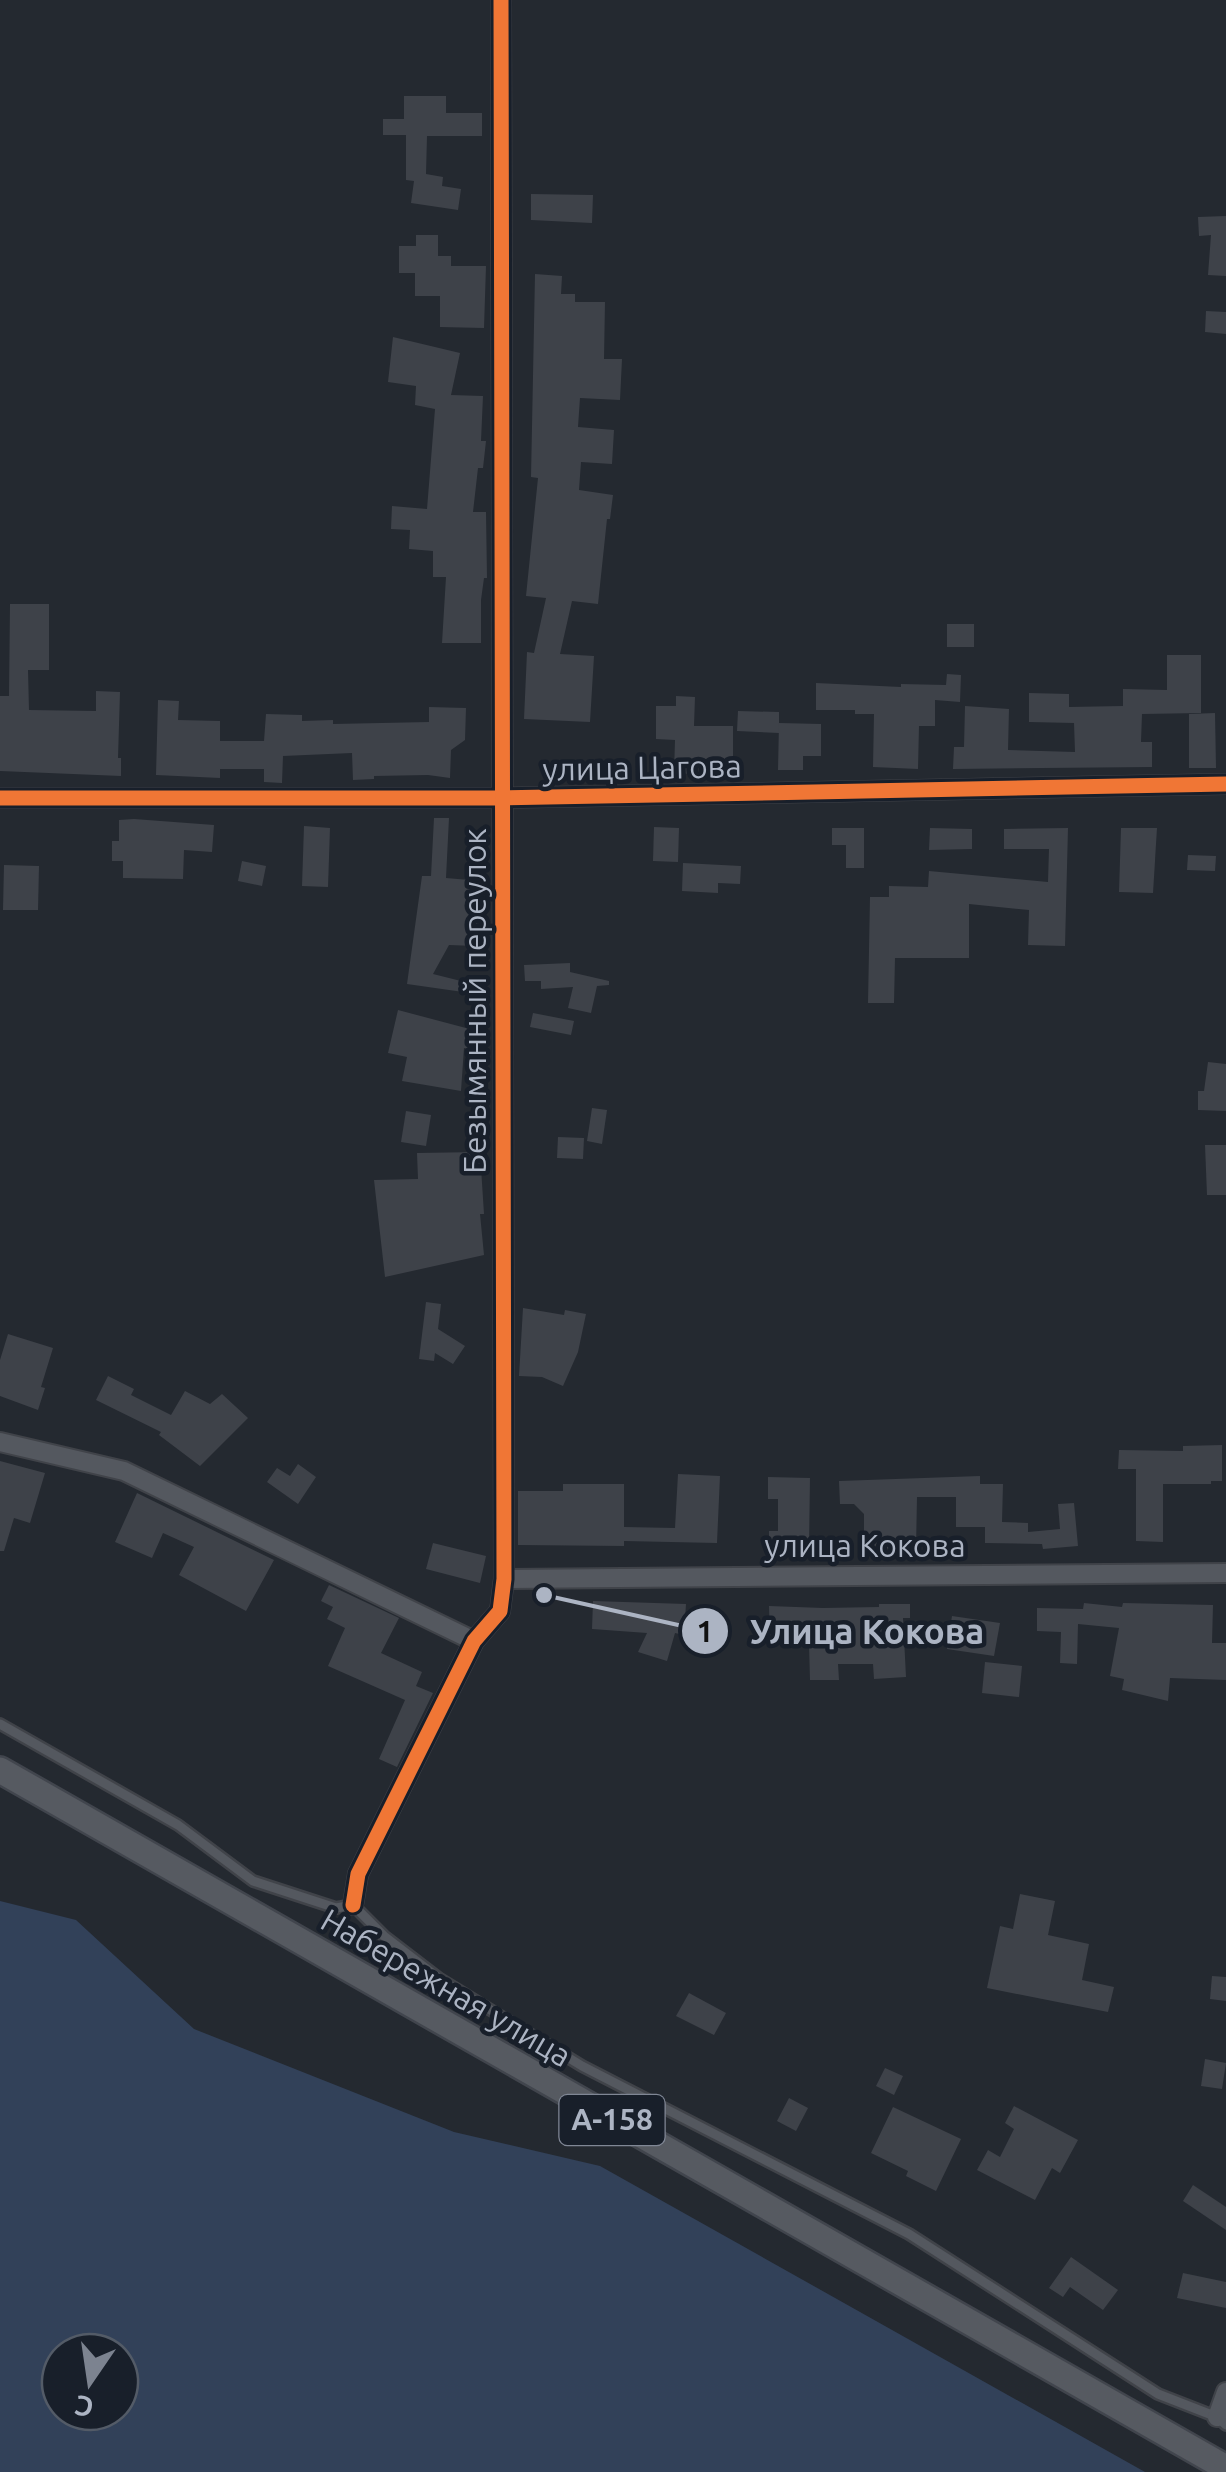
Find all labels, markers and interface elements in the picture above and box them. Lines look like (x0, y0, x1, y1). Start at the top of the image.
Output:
street label: улица Цагова (542, 747, 742, 787)
street label: Безымянный переулок (456, 828, 492, 1174)
street label: улица Кокова (764, 1527, 966, 1563)
callout: Улица Кокова (680, 1599, 1004, 1664)
text: Улица Кокова (750, 1611, 984, 1651)
text: 1 (697, 1614, 713, 1648)
street label: Набережная улица (315, 1901, 578, 2073)
road number: А-158 (560, 2095, 664, 2145)
north arrow (40, 2332, 140, 2432)
text: С (72, 2390, 96, 2424)

